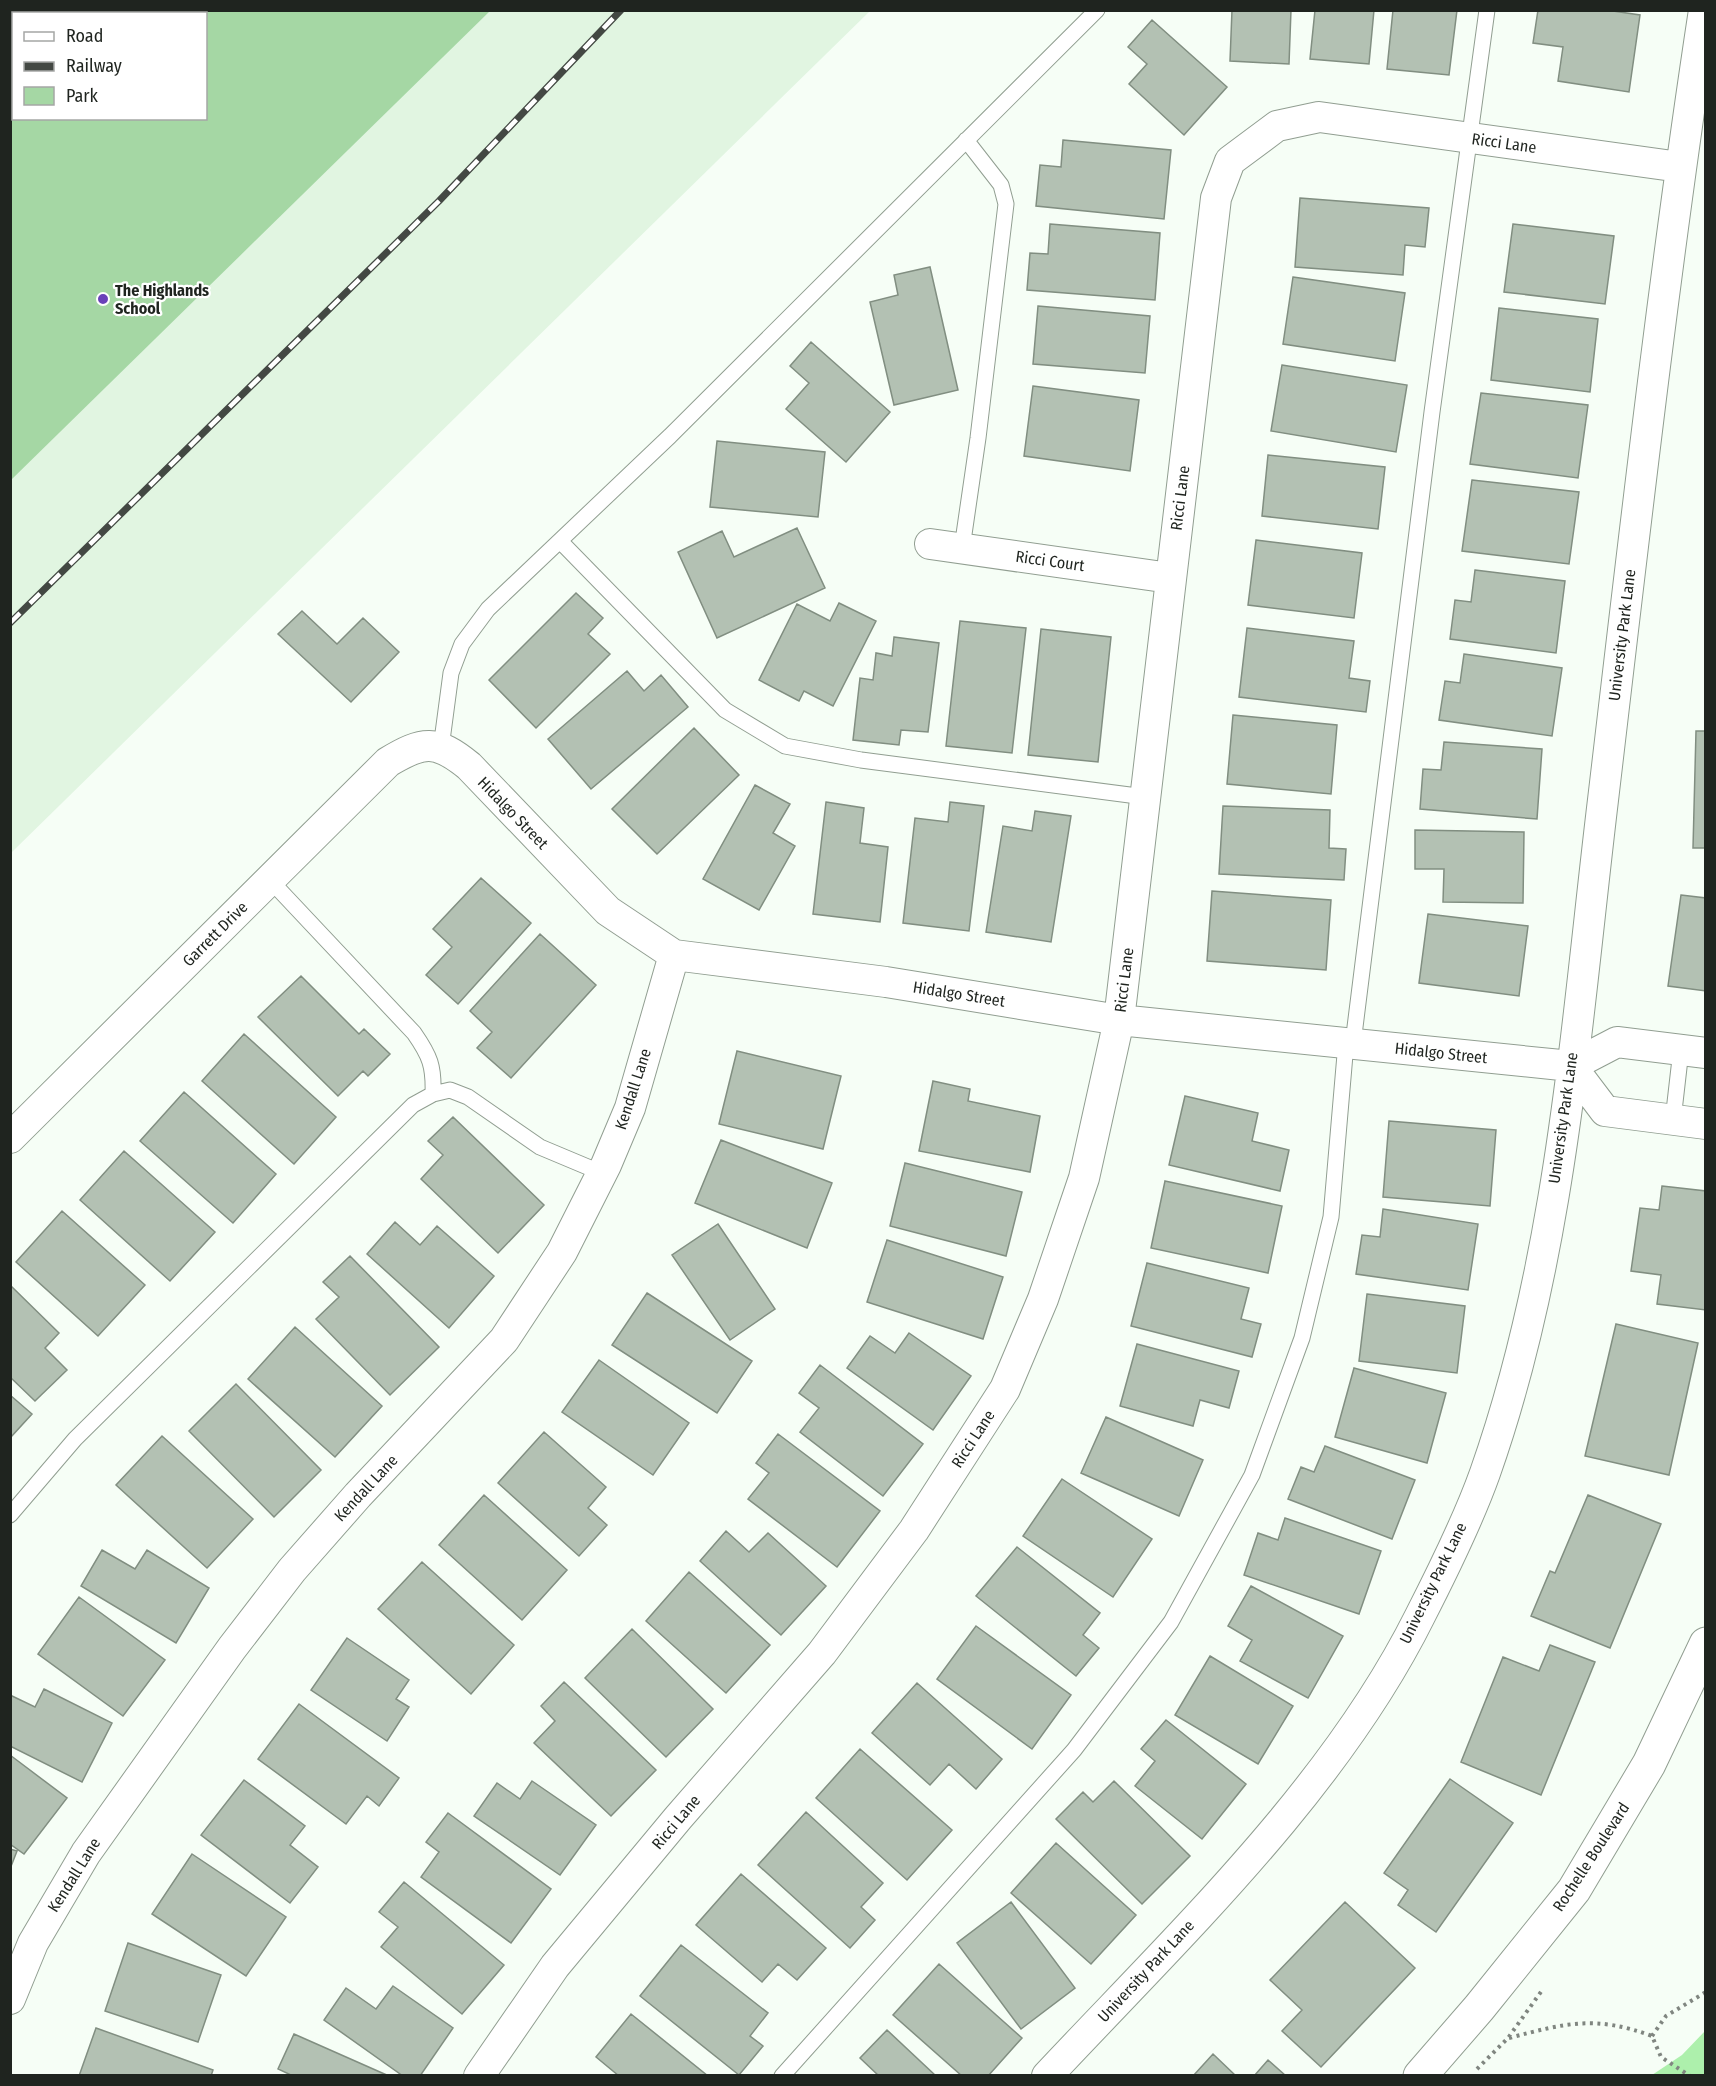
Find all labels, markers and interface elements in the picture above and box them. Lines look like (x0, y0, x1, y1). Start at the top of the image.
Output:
legend (12, 12, 207, 120)
text: Road (66, 25, 103, 47)
text: Railway (66, 55, 122, 77)
text: Park (66, 85, 99, 107)
street label: Ricci Lane (1470, 129, 1538, 157)
place label: The Highlands School (115, 281, 209, 318)
marker: The Highlands School (96, 292, 110, 306)
street label: Ricci Lane (1167, 464, 1193, 531)
street label: Ricci Court (1014, 547, 1086, 575)
street label: University Park Lane (1604, 568, 1640, 702)
street label: Hidalgo Street (474, 773, 553, 854)
street label: Garrett Drive (179, 898, 251, 970)
street label: Ricci Lane (1111, 946, 1137, 1013)
street label: Hidalgo Street (912, 977, 1007, 1011)
street label: Hidalgo Street (1394, 1039, 1489, 1067)
street label: Kendall Lane (611, 1046, 655, 1132)
street label: University Park Lane (1544, 1051, 1582, 1185)
street label: Ricci Lane (947, 1406, 999, 1471)
street label: Kendall Lane (330, 1451, 402, 1525)
street label: University Park Lane (1395, 1519, 1471, 1647)
street label: Ricci Lane (648, 1791, 704, 1853)
street label: Rochelle Boulevard (1549, 1799, 1633, 1915)
street label: Kendall Lane (44, 1834, 104, 1916)
street label: University Park Lane (1094, 1916, 1198, 2026)

